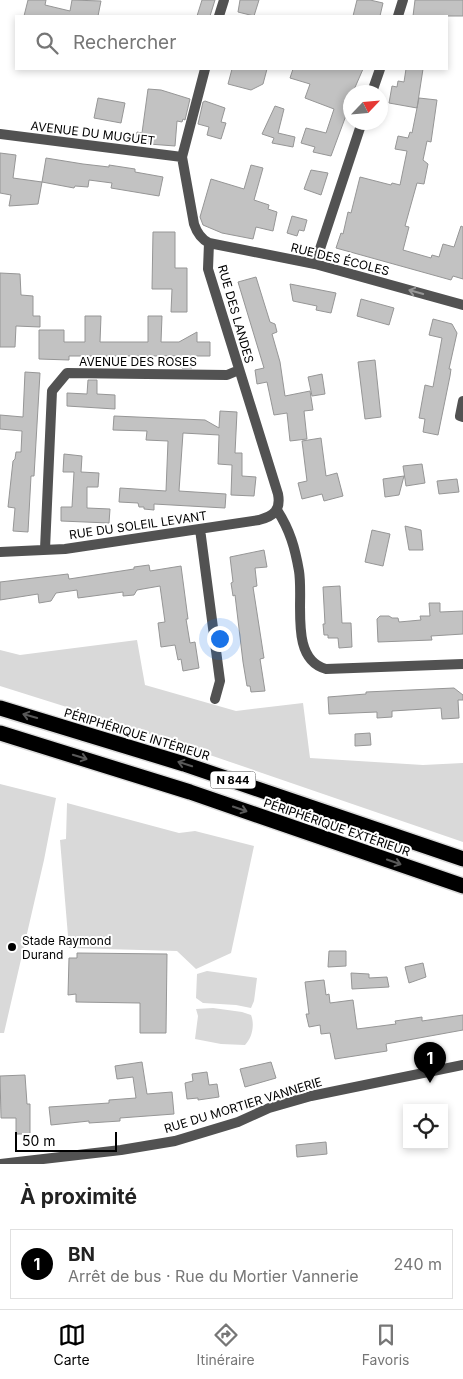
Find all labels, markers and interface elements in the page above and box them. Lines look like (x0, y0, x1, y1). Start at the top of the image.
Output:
search box (15, 15, 448, 70)
icon: search (33, 29, 61, 57)
text: Rechercher (73, 31, 176, 54)
north arrow (343, 85, 388, 130)
street label: AVENUE DU MUGUET (30, 118, 156, 148)
street label: RUE DES ÉCOLES (289, 240, 391, 279)
street label: RUE DES LANDES (215, 263, 257, 365)
one-way arrow (408, 287, 424, 297)
street label: AVENUE DES ROSES (79, 354, 197, 369)
street label: RUE DU SOLEIL LEVANT (68, 508, 208, 542)
your location (207, 626, 233, 652)
street label: PÉRIPHÉRIQUE INTÉRIEUR (62, 705, 212, 763)
one-way arrow (22, 711, 38, 721)
one-way arrow (72, 753, 88, 763)
one-way arrow (178, 759, 193, 768)
road number: N 844 (210, 772, 256, 788)
street label: PÉRIPHÉRIQUE EXTÉRIEUR (262, 795, 412, 859)
one-way arrow (232, 805, 248, 814)
one-way arrow (386, 858, 401, 867)
place label: Stade Raymond Durand (22, 933, 111, 962)
marker: Stade Raymond Durand (6, 941, 18, 953)
pin: 1 (414, 1042, 446, 1083)
street label: RUE DU MORTIER VANNERIE (162, 1074, 324, 1136)
map controls (403, 1104, 448, 1149)
button: locate (403, 1104, 448, 1149)
scale bar (15, 1129, 118, 1152)
text: 50 m (22, 1132, 56, 1149)
text: À proximité (20, 1184, 137, 1209)
text: BN (68, 1243, 95, 1266)
text: 1 (34, 1254, 40, 1274)
text: 240 m (394, 1254, 442, 1274)
text: Arrêt de bus · Rue du Mortier Vannerie (68, 1266, 359, 1286)
tab: Carte (53, 1321, 90, 1368)
tab: Itinéraire (197, 1321, 255, 1368)
tab: Favoris (362, 1321, 410, 1368)

